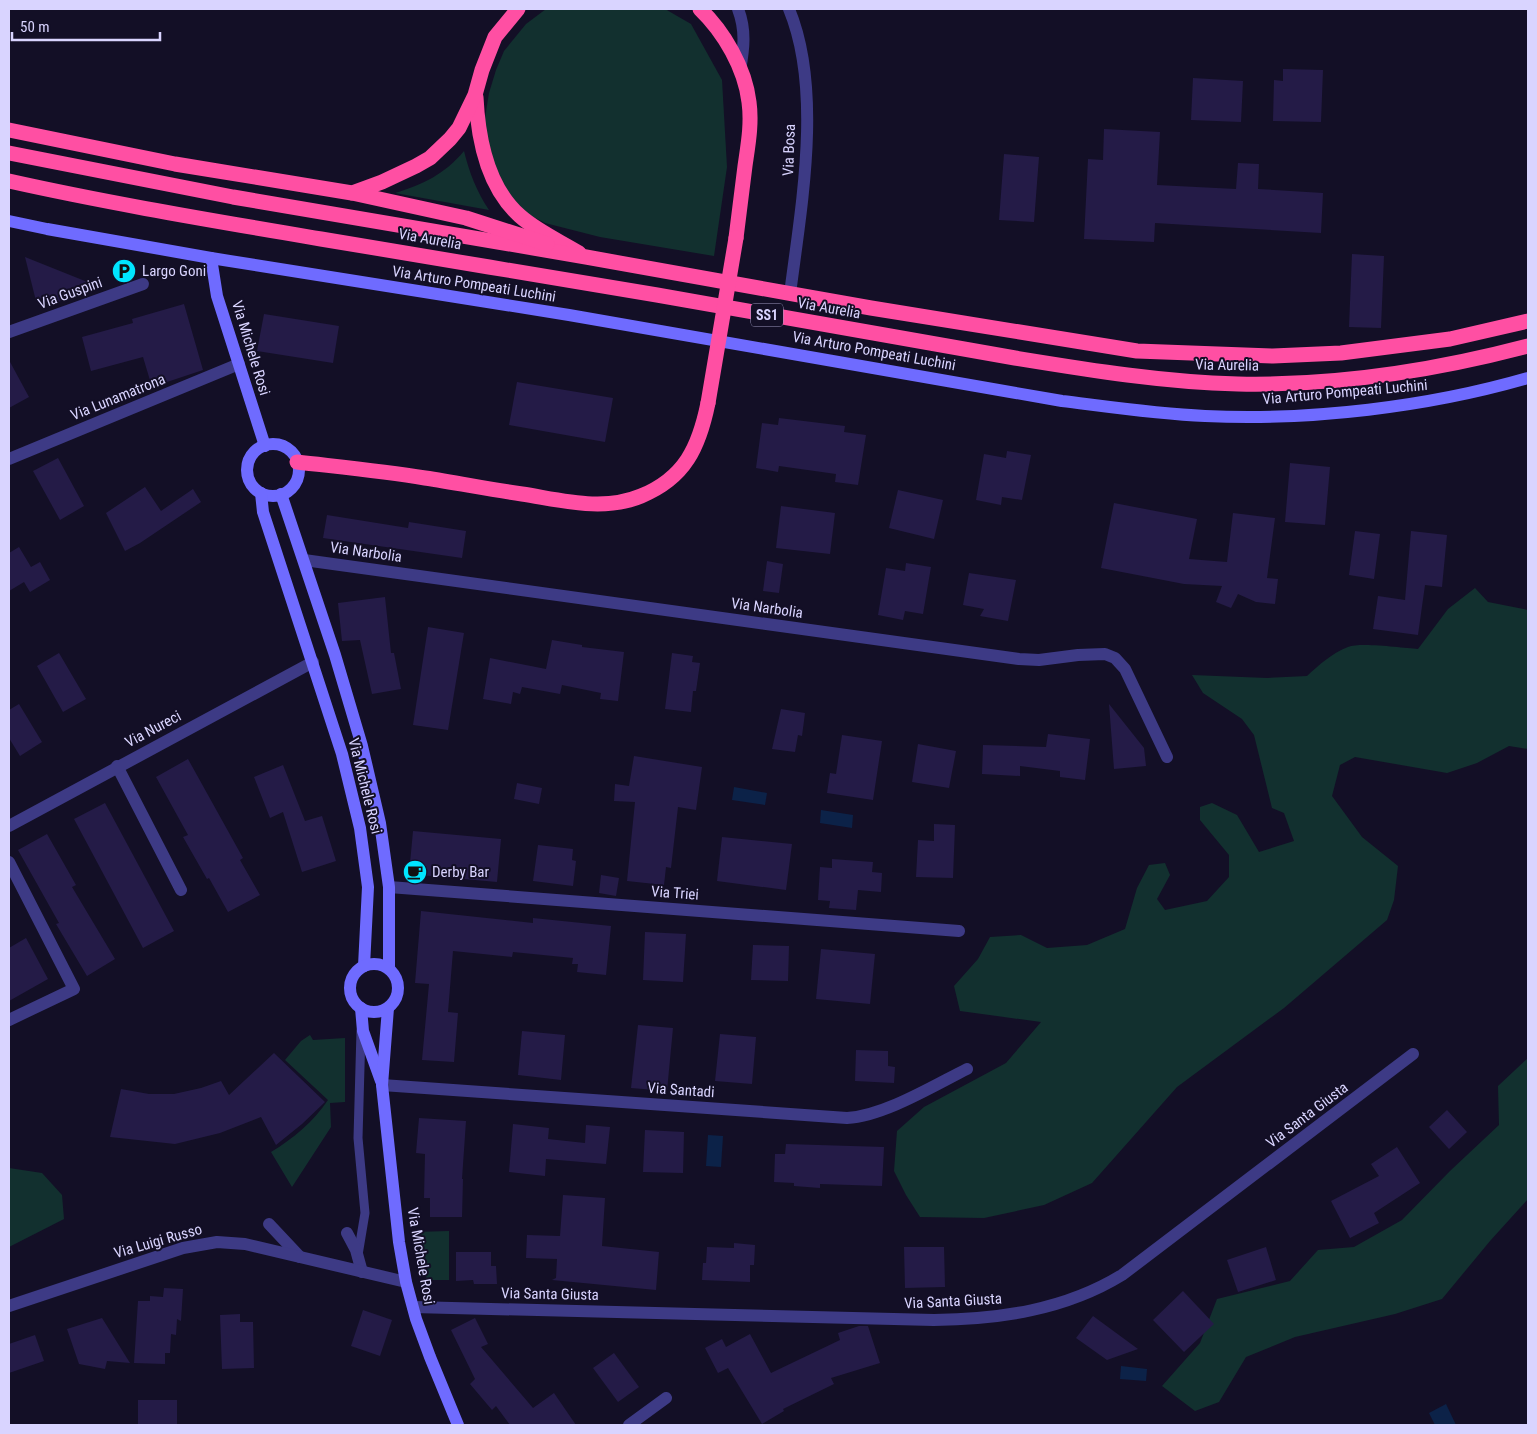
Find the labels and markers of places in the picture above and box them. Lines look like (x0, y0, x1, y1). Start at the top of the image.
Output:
parking icon: Largo Goni (111, 258, 137, 284)
place label: Largo Goni (142, 262, 206, 280)
cafe icon: Derby Bar (402, 859, 428, 885)
place label: Derby Bar (432, 863, 490, 881)

